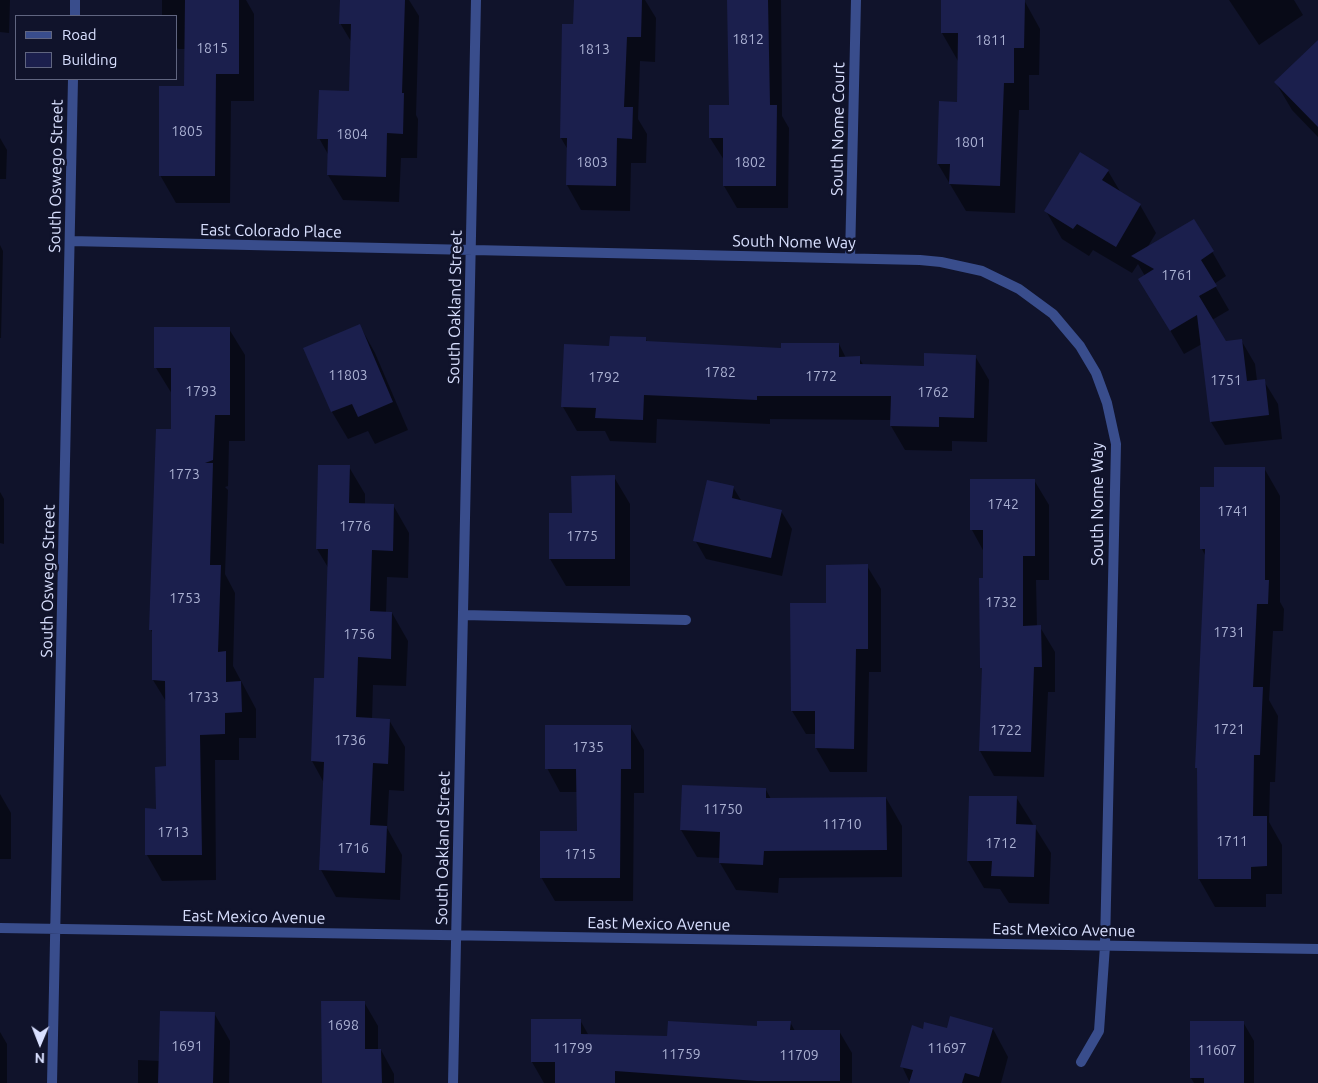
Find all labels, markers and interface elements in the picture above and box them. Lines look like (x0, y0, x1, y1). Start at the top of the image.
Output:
legend (15, 15, 178, 80)
text: Road (62, 26, 97, 43)
house number: 1812 (732, 31, 764, 47)
house number: 1811 (975, 32, 1007, 48)
house number: 1815 (196, 40, 228, 56)
house number: 1813 (578, 41, 610, 57)
text: Building (62, 51, 117, 68)
street label: South Nome Court (827, 62, 849, 196)
street label: South Oswego Street (45, 99, 67, 253)
house number: 1805 (171, 123, 203, 139)
house number: 1804 (336, 126, 368, 142)
house number: 1801 (954, 134, 986, 150)
house number: 1803 (576, 154, 608, 170)
house number: 1802 (734, 154, 766, 170)
street label: East Colorado Place (200, 220, 342, 242)
street label: South Oakland Street (444, 230, 466, 384)
street label: South Nome Way (732, 231, 856, 253)
house number: 1761 (1161, 267, 1193, 283)
house number: 1782 (704, 364, 736, 380)
house number: 11803 (328, 367, 368, 383)
house number: 1772 (805, 368, 837, 384)
house number: 1792 (588, 369, 620, 385)
house number: 1751 (1210, 372, 1242, 388)
house number: 1793 (185, 383, 217, 399)
house number: 1762 (917, 384, 949, 400)
street label: South Nome Way (1088, 442, 1108, 566)
house number: 1773 (168, 466, 200, 482)
house number: 1742 (987, 496, 1019, 512)
house number: 1741 (1217, 503, 1249, 519)
street label: South Oswego Street (37, 504, 59, 658)
house number: 1776 (339, 518, 371, 534)
house number: 1775 (566, 528, 598, 544)
house number: 1753 (169, 590, 201, 606)
house number: 1732 (985, 594, 1017, 610)
house number: 1731 (1213, 624, 1245, 640)
house number: 1756 (343, 626, 375, 642)
house number: 1733 (187, 689, 219, 705)
house number: 1721 (1213, 721, 1245, 737)
house number: 1722 (990, 722, 1022, 738)
house number: 1736 (334, 732, 366, 748)
house number: 1735 (572, 739, 604, 755)
street label: South Oakland Street (432, 771, 454, 925)
house number: 11750 (703, 801, 743, 817)
house number: 11710 (822, 816, 862, 832)
house number: 1713 (157, 824, 189, 840)
house number: 1711 (1216, 833, 1248, 849)
house number: 1712 (985, 835, 1017, 851)
house number: 1716 (337, 840, 369, 856)
house number: 1715 (564, 846, 596, 862)
street label: East Mexico Avenue (182, 906, 326, 928)
street label: East Mexico Avenue (587, 913, 731, 935)
street label: East Mexico Avenue (992, 919, 1136, 941)
house number: 1698 (327, 1017, 359, 1033)
north arrow (15, 1018, 65, 1068)
house number: 1691 (171, 1038, 203, 1054)
house number: 11799 (553, 1040, 593, 1056)
house number: 11697 (927, 1040, 967, 1056)
house number: 11607 (1197, 1042, 1237, 1058)
house number: 11759 (661, 1046, 701, 1062)
house number: 11709 (779, 1047, 819, 1063)
text: N (34, 1050, 45, 1066)

